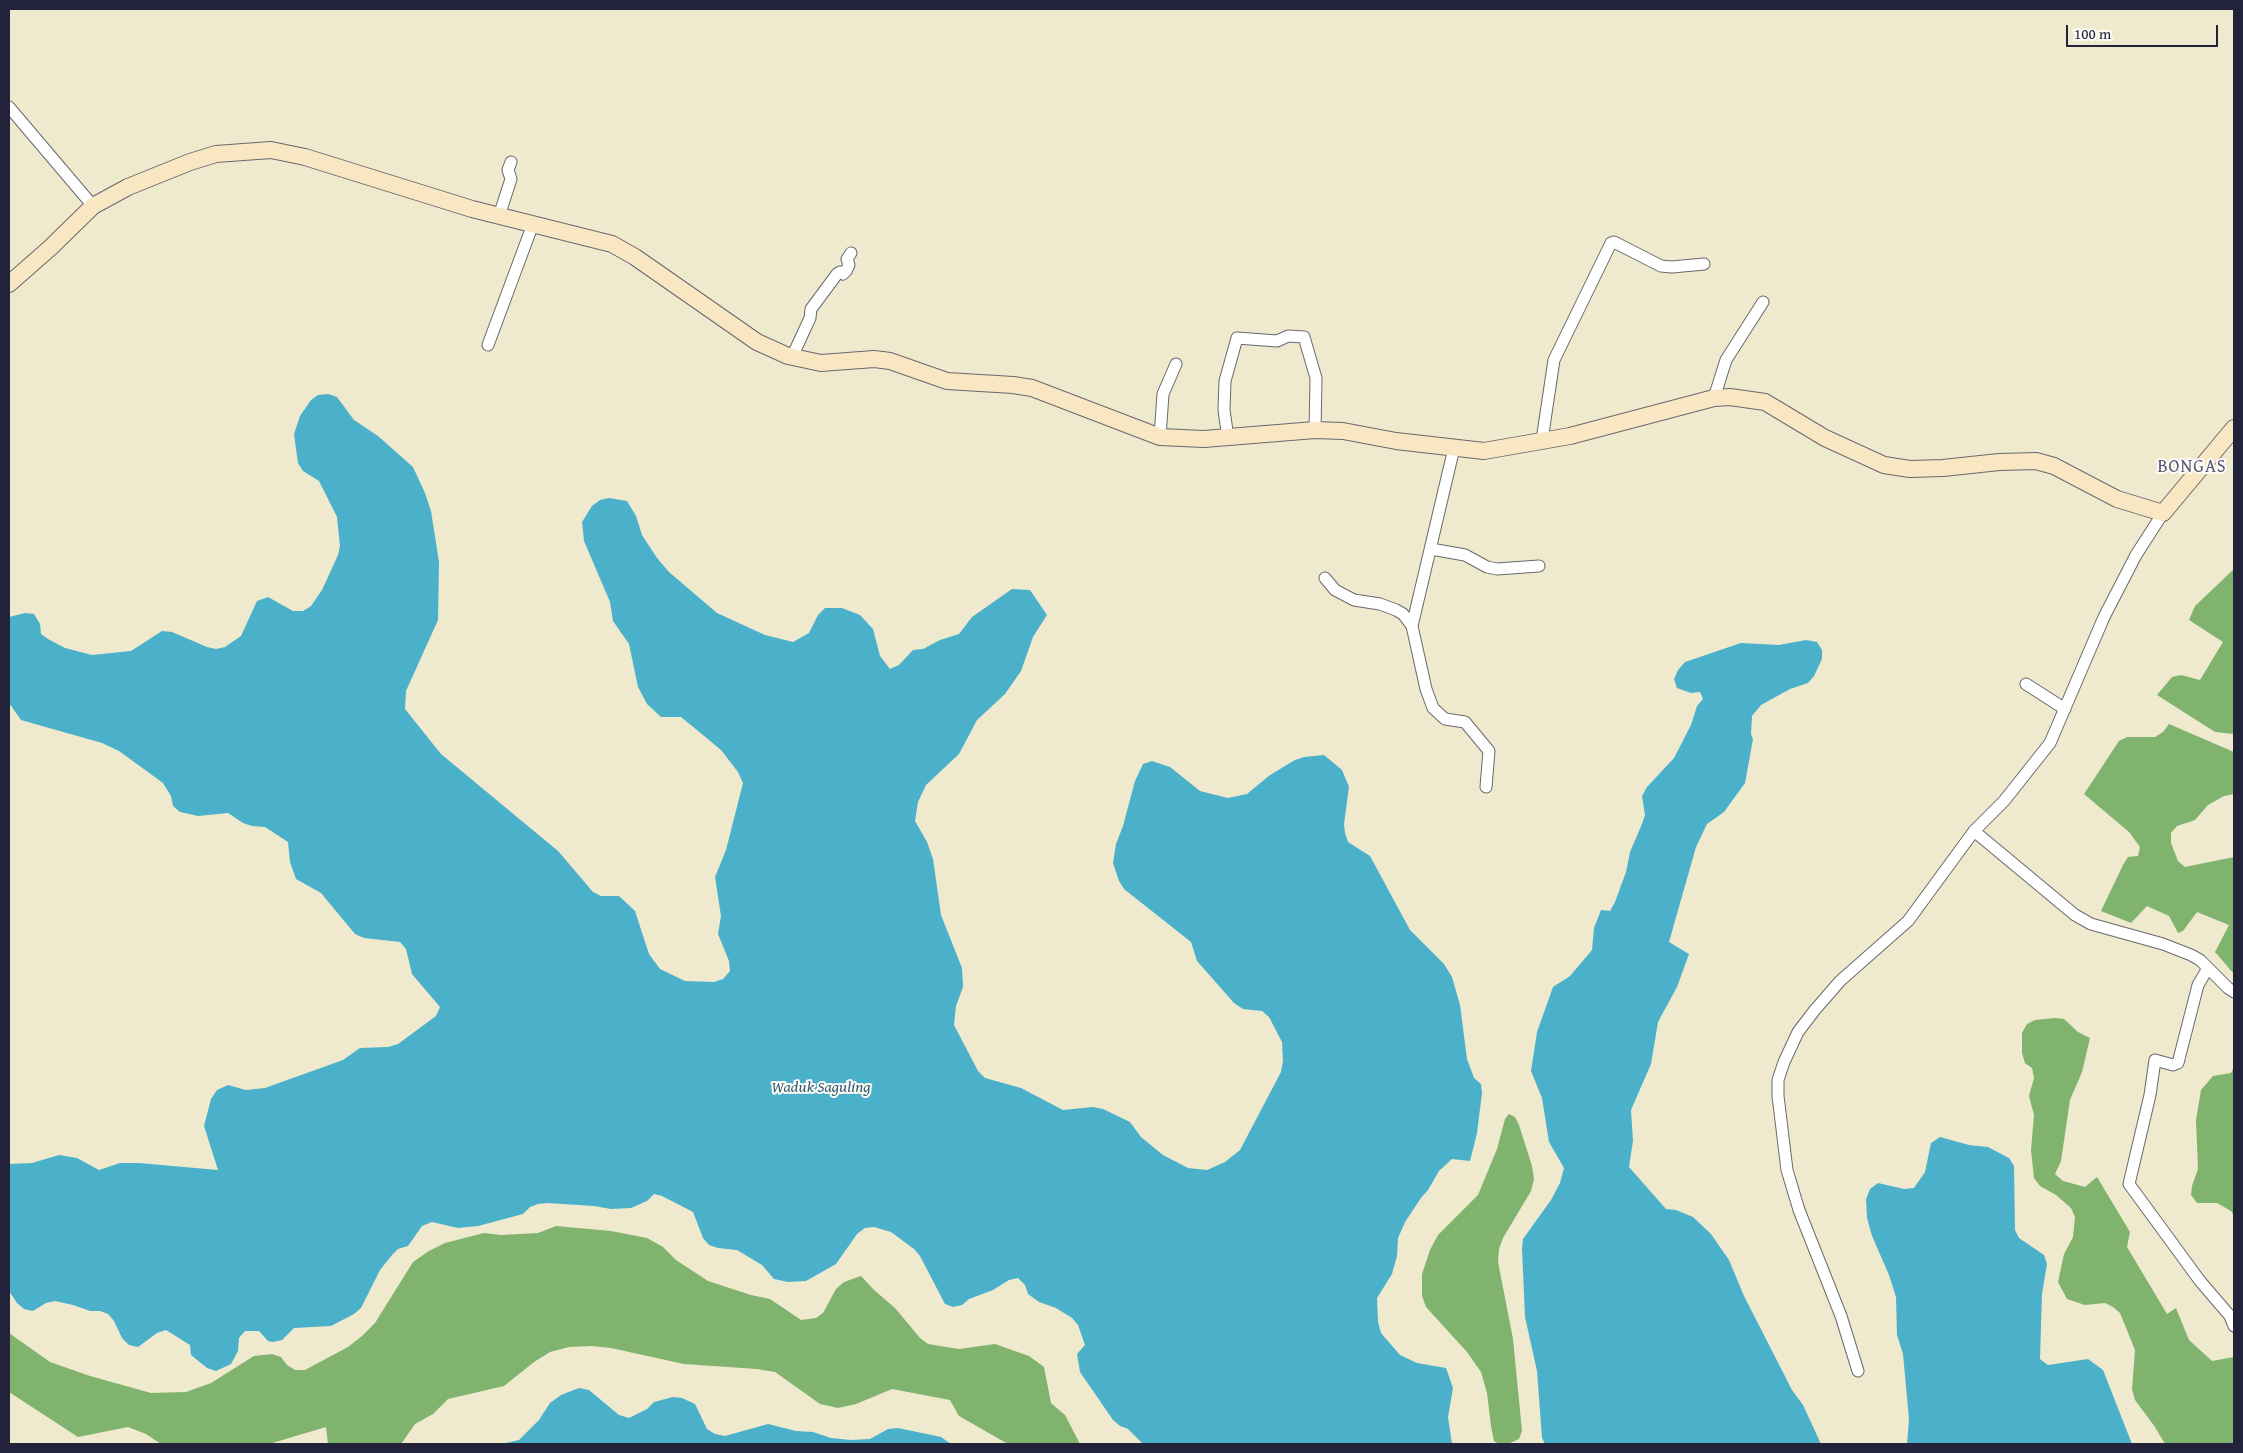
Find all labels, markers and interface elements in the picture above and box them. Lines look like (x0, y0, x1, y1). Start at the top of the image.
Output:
scale bar (2068, 15, 2220, 47)
text: 100 m (2074, 23, 2111, 44)
district label: BONGAS (2157, 456, 2227, 478)
water label: Waduk Saguling (771, 1078, 871, 1098)

